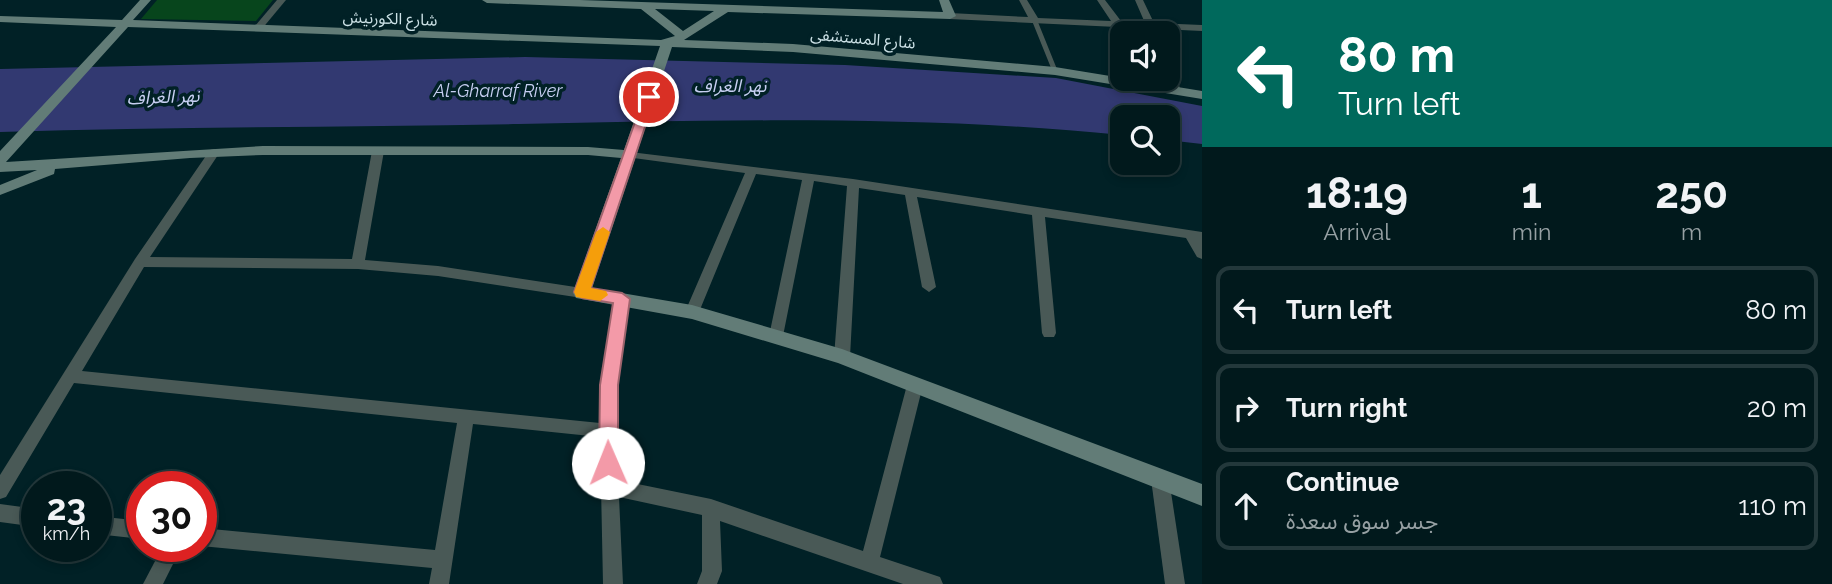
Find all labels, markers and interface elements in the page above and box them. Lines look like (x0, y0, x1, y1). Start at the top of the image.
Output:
street label: شارع الكورنيش (342, 7, 438, 33)
map controls (1110, 21, 1180, 175)
button: sound (1110, 21, 1180, 91)
street label: شارع المستشفى (809, 24, 916, 56)
text: 80 m (1338, 26, 1455, 83)
icon: left (1223, 28, 1314, 119)
pin (619, 67, 679, 127)
water label: نهر الغراف (694, 75, 768, 97)
icon: arrive (630, 78, 668, 116)
water label: Al-Gharraf River (433, 80, 563, 101)
water label: نهر الغراف (126, 85, 202, 109)
text: Turn left (1338, 85, 1460, 122)
button: search (1110, 105, 1180, 175)
text: 18:19 (1306, 169, 1408, 218)
text: 1 (1521, 169, 1542, 218)
text: 250 (1655, 169, 1728, 218)
text: Arrival (1323, 218, 1391, 245)
text: min (1512, 218, 1551, 245)
text: m (1681, 218, 1702, 245)
icon: left (1227, 291, 1265, 329)
text: Turn left (1286, 295, 1392, 325)
text: 80 m (1745, 295, 1807, 325)
icon: right (1227, 389, 1265, 427)
text: Turn right (1286, 393, 1407, 423)
text: 20 m (1747, 393, 1807, 423)
position arrow (571, 426, 645, 500)
text: Continue (1286, 467, 1399, 497)
speed limit sign: 30 (126, 471, 217, 562)
text: 23 (47, 487, 86, 528)
icon: ahead (1227, 487, 1265, 525)
text: 110 m (1738, 491, 1807, 521)
text: جسر سوق سعدة (1286, 507, 1438, 534)
text: km/h (43, 523, 90, 544)

